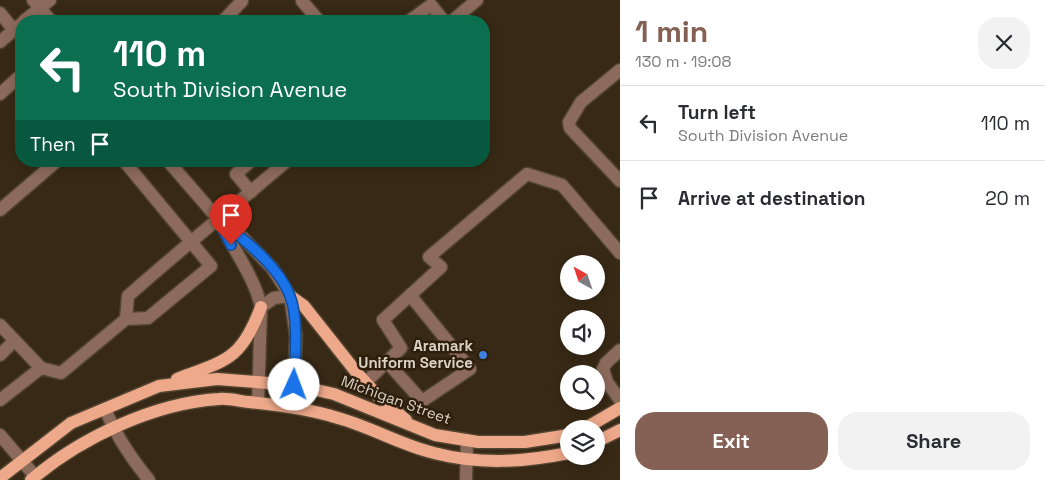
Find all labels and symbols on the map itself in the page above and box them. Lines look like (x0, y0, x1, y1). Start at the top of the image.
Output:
pin (210, 194, 252, 245)
north arrow (560, 255, 605, 300)
place label: Aramark Uniform Service (358, 336, 474, 372)
marker: Aramark Uniform Service (477, 349, 489, 361)
position arrow (267, 358, 319, 410)
street label: Michigan Street (339, 371, 454, 428)

